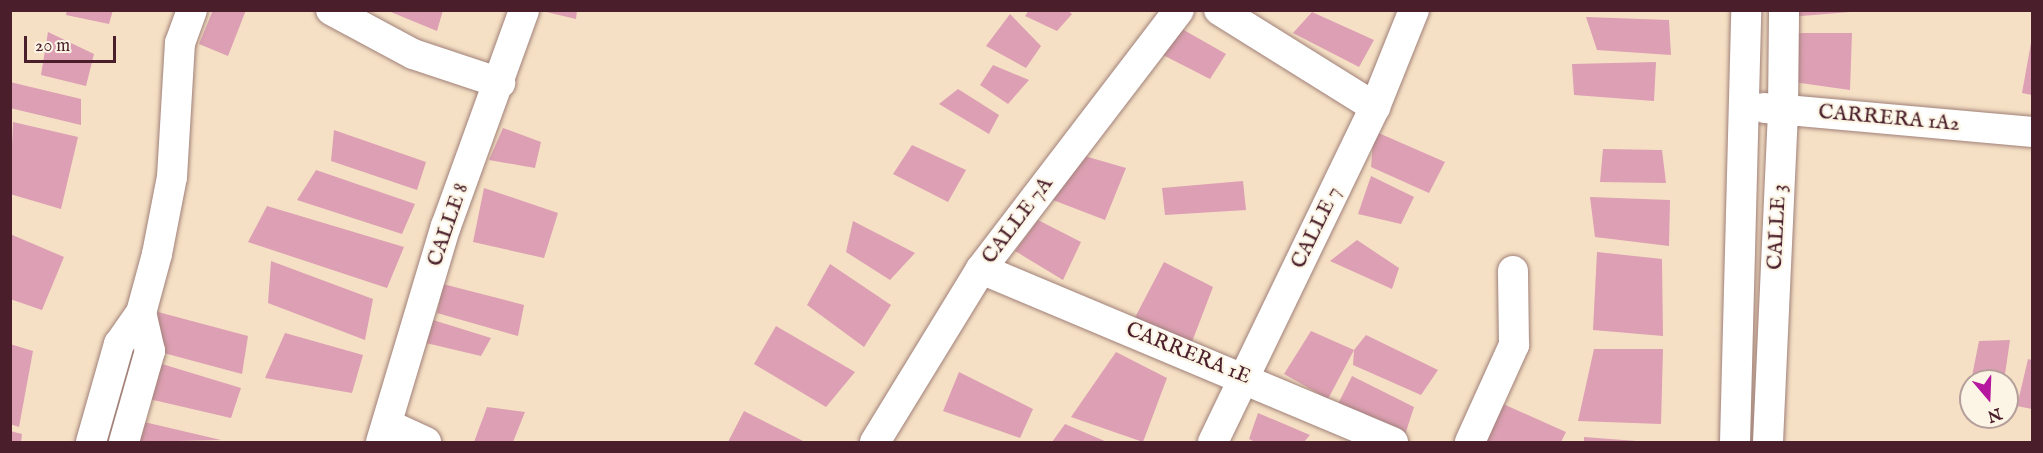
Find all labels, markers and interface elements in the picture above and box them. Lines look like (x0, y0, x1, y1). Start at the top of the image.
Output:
scale bar (27, 24, 118, 62)
text: 20 m (35, 35, 70, 58)
street label: CARRERA 1A2 (1817, 100, 1961, 138)
street label: CALLE 7A (977, 173, 1059, 269)
street label: CALLE 8 (423, 180, 475, 270)
street label: CALLE 7 (1286, 183, 1348, 273)
street label: CALLE 3 (1763, 183, 1793, 271)
street label: CARRERA 1E (1122, 318, 1254, 390)
north arrow (1959, 369, 2019, 429)
text: N (1984, 402, 2004, 426)

